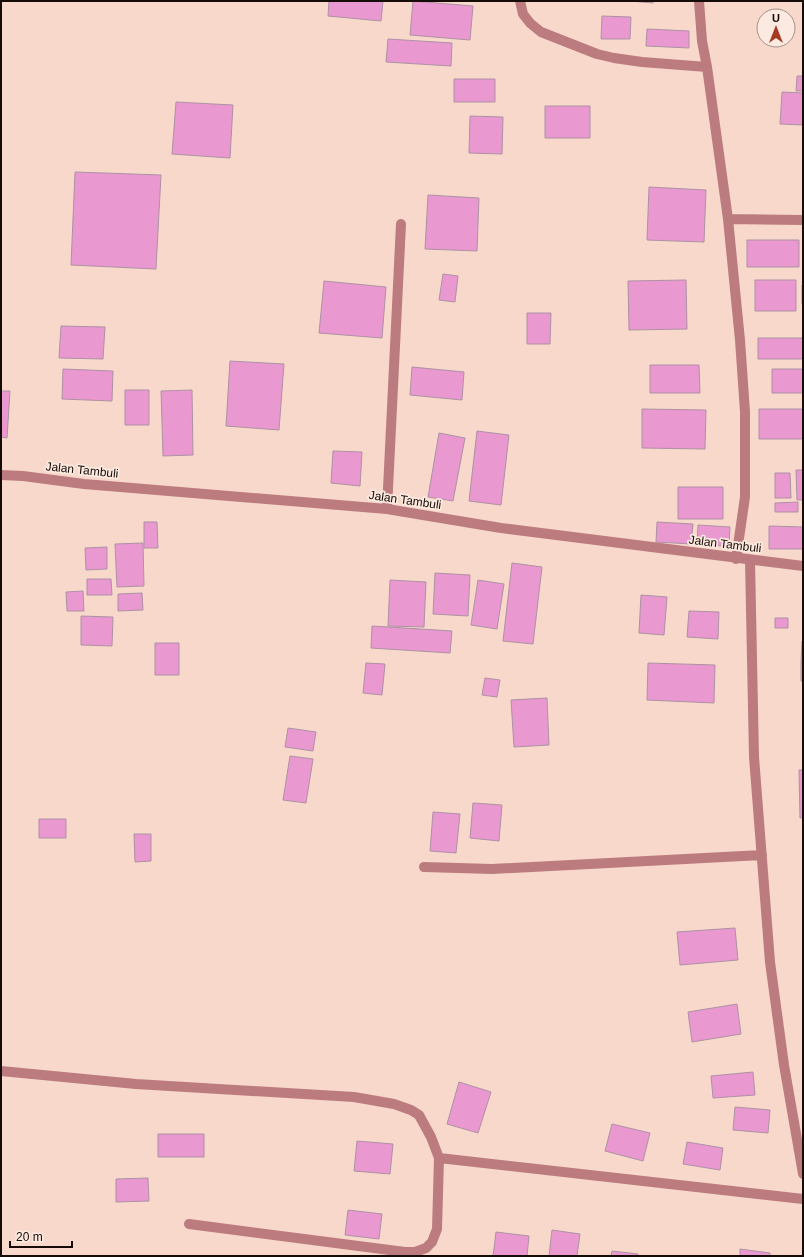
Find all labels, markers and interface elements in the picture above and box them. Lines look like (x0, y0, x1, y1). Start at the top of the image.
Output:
north arrow (756, 8, 796, 48)
text: U (772, 12, 780, 24)
street label: Jalan Tambuli (45, 459, 119, 481)
street label: Jalan Tambuli (368, 488, 442, 512)
street label: Jalan Tambuli (688, 533, 762, 555)
scale bar (10, 1223, 72, 1249)
text: 20 m (16, 1230, 43, 1244)

